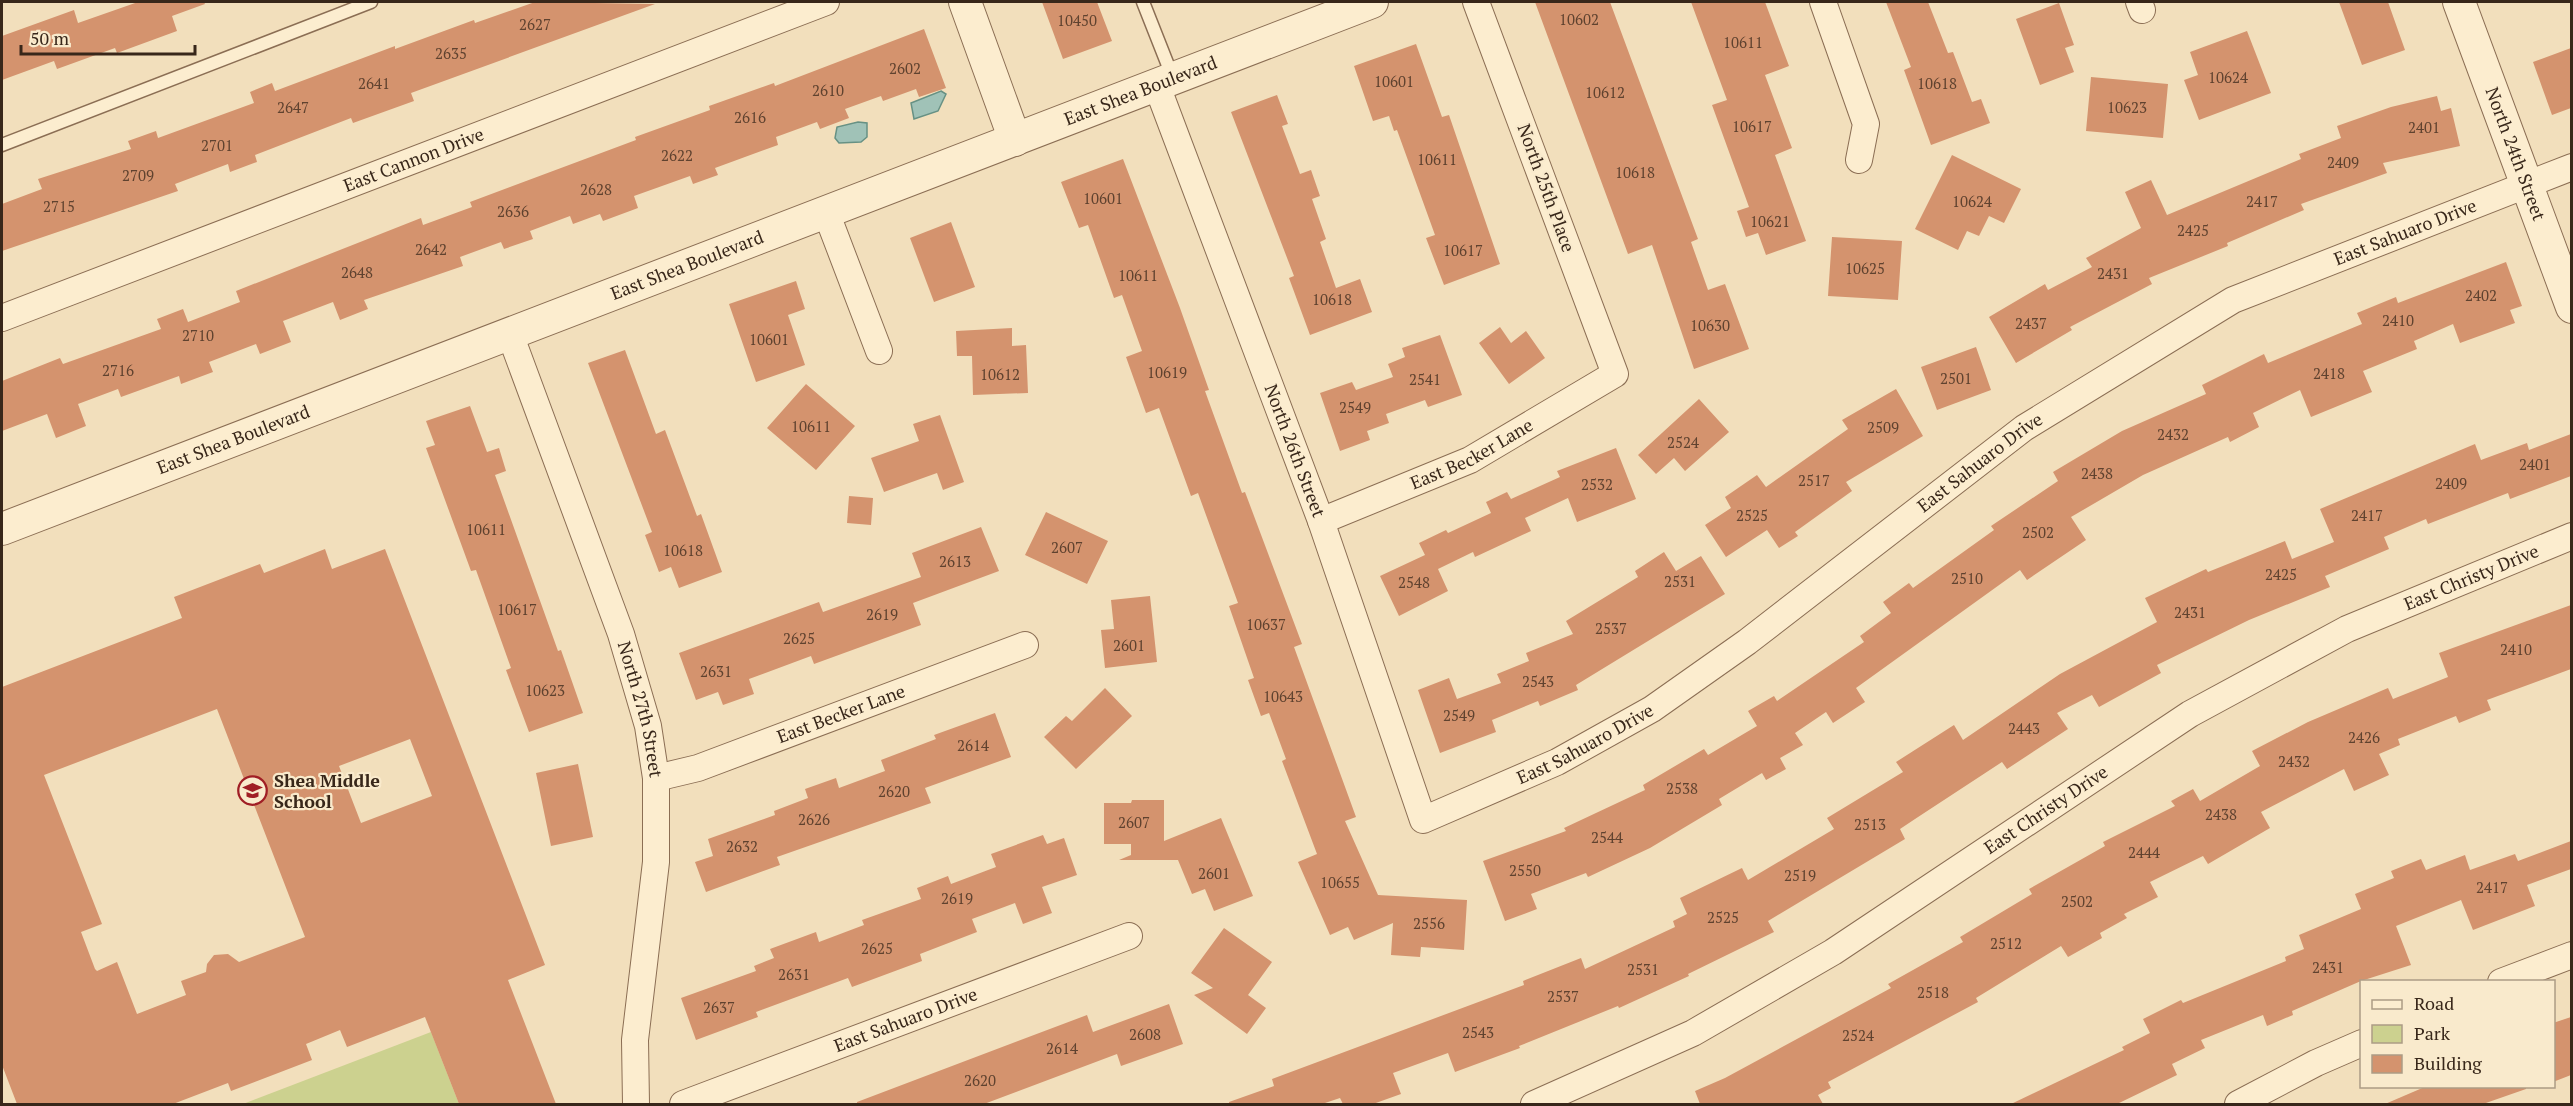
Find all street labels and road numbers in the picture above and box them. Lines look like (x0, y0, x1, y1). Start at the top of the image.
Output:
street label: East Shea Boulevard (1060, 50, 1220, 130)
street label: North 24th Street (2481, 83, 2552, 224)
street label: North 25th Place (1513, 120, 1581, 255)
street label: East Cannon Drive (340, 121, 487, 197)
street label: East Sahuaro Drive (2330, 193, 2480, 270)
street label: East Shea Boulevard (607, 224, 767, 305)
street label: North 26th Street (1259, 381, 1332, 521)
street label: East Shea Boulevard (153, 399, 313, 479)
street label: East Sahuaro Drive (1912, 407, 2047, 517)
street label: East Becker Lane (1406, 412, 1537, 494)
street label: East Christy Drive (2400, 538, 2542, 615)
street label: North 27th Street (613, 638, 669, 780)
street label: East Becker Lane (773, 678, 908, 748)
street label: East Sahuaro Drive (1513, 698, 1657, 789)
street label: East Christy Drive (1979, 759, 2112, 859)
street label: East Sahuaro Drive (830, 981, 980, 1057)

